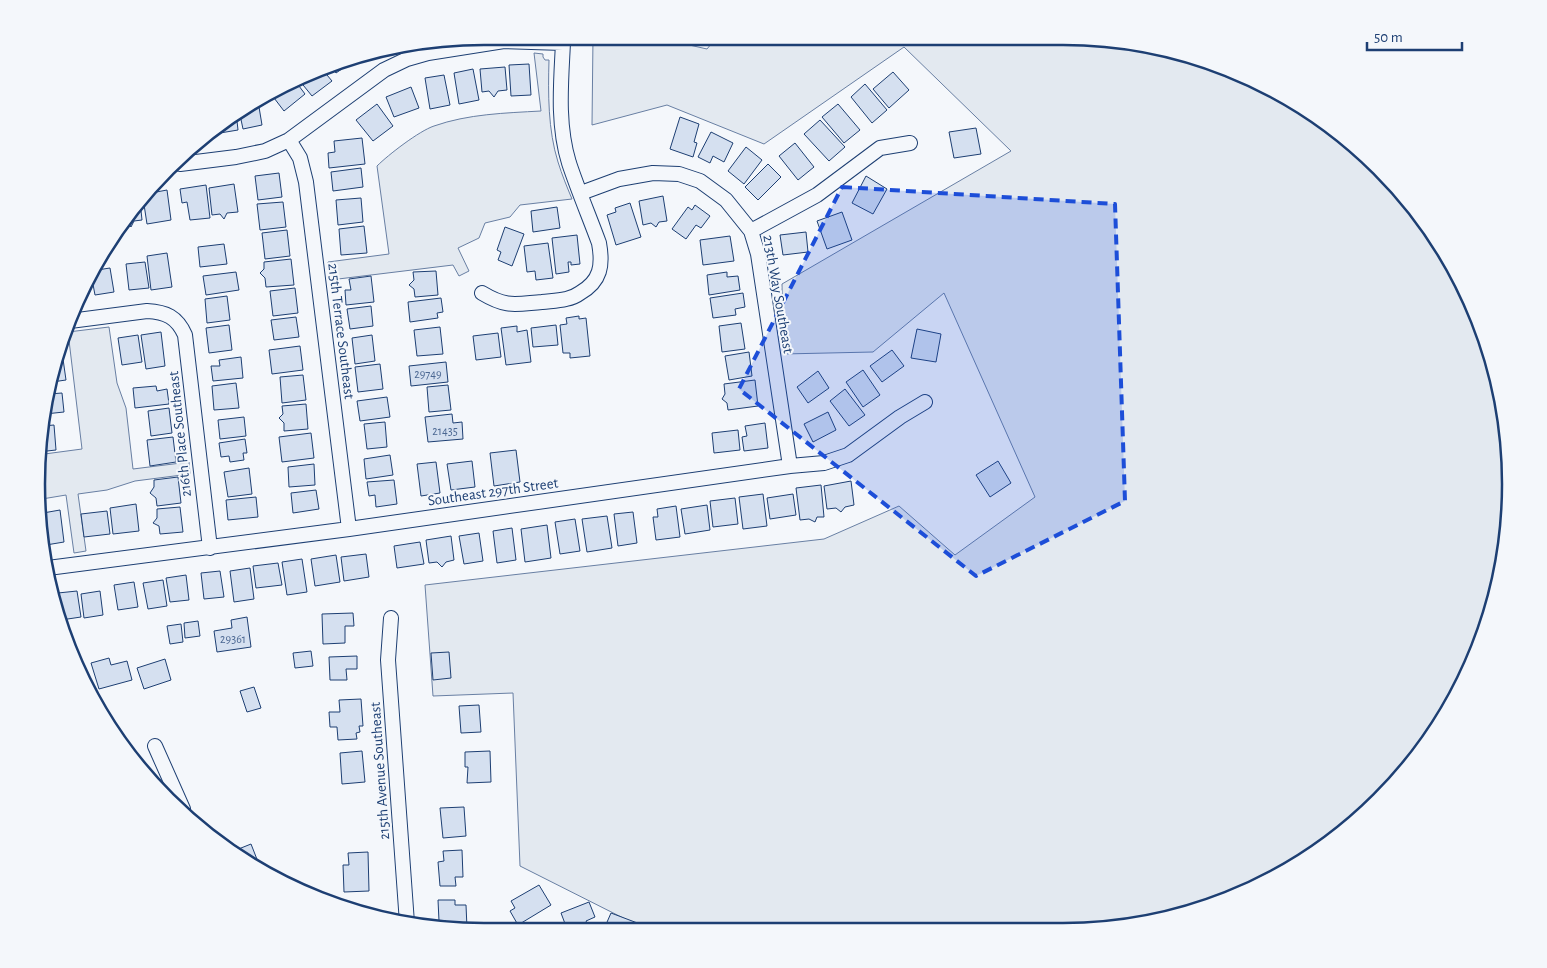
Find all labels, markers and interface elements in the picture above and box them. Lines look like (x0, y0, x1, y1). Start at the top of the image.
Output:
scale bar (1367, 20, 1462, 52)
text: 50 m (1374, 30, 1403, 45)
street label: 213th Way Southeast (760, 234, 796, 355)
street label: 215th Terrace Southeast (325, 262, 357, 400)
house number: 29749 (414, 368, 442, 380)
street label: 216th Place Southeast (166, 370, 194, 498)
house number: 21435 (432, 425, 458, 437)
street label: Southeast 297th Street (427, 475, 559, 509)
house number: 29361 (220, 633, 246, 645)
street label: 215th Avenue Southeast (368, 701, 392, 840)

